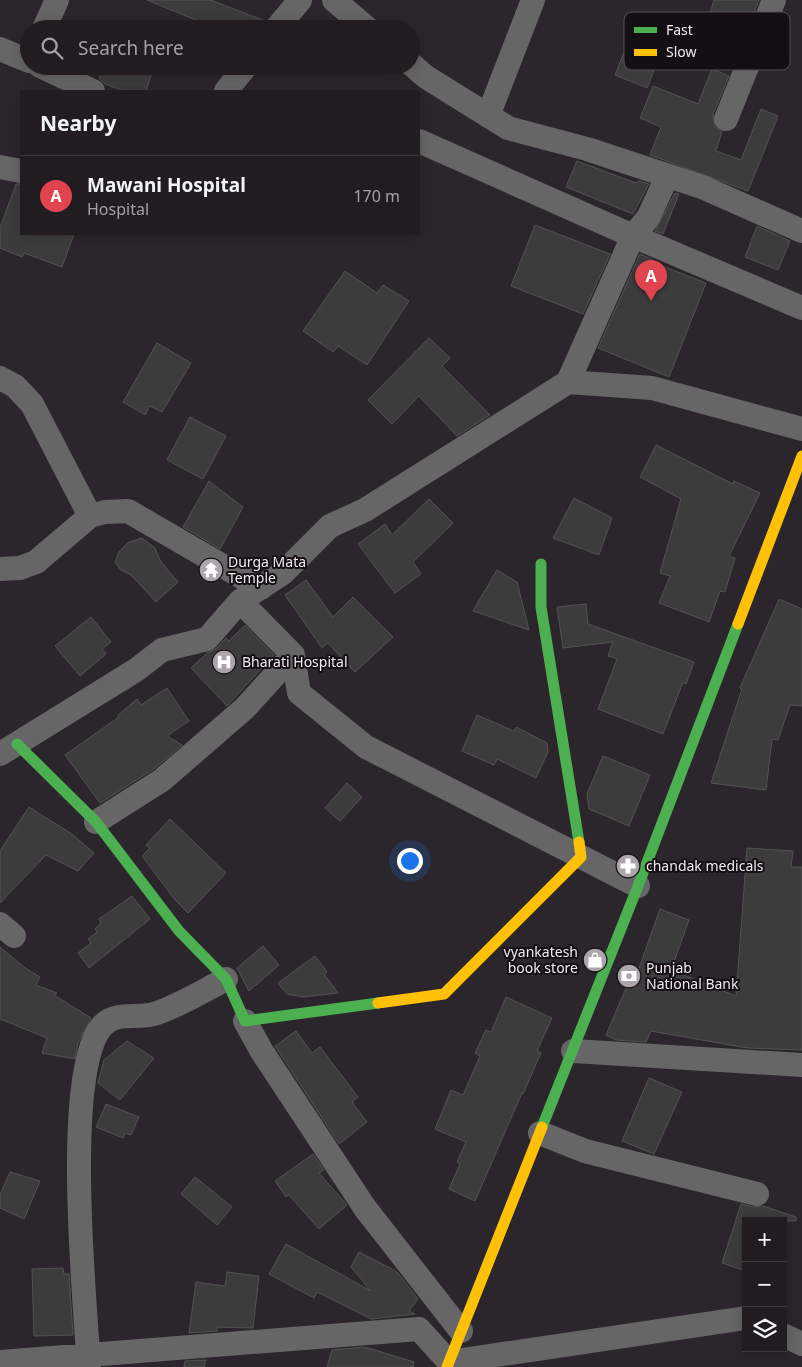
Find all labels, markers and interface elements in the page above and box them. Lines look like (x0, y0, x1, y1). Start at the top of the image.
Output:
legend (624, 12, 790, 70)
search box (20, 20, 420, 75)
text: Fast (666, 20, 693, 39)
icon: search (38, 34, 66, 62)
text: Search here (78, 35, 184, 61)
text: Slow (666, 42, 697, 61)
text: Nearby (40, 109, 116, 137)
text: Mawani Hospital (87, 172, 246, 198)
text: A (50, 185, 62, 207)
text: 170 m (353, 185, 400, 207)
text: Hospital (87, 198, 149, 220)
pin: A (635, 260, 667, 301)
place label: Durga Mata Temple (228, 552, 306, 587)
temple icon: Durga Mata Temple (198, 557, 224, 583)
hospital icon: Bharati Hospital (211, 649, 237, 675)
place label: Bharati Hospital (242, 652, 348, 671)
your location (397, 848, 423, 874)
pharmacy icon: chandak medicals (615, 853, 641, 879)
place label: chandak medicals (646, 856, 764, 875)
place label: vyankatesh book store (504, 942, 578, 977)
shop icon: vyankatesh book store (582, 947, 608, 973)
place label: Punjab National Bank (646, 958, 739, 993)
bank icon: Punjab National Bank (616, 963, 642, 989)
map controls (742, 1217, 787, 1352)
button: + (742, 1217, 787, 1262)
button: − (742, 1262, 787, 1307)
button: layers (742, 1307, 787, 1352)

